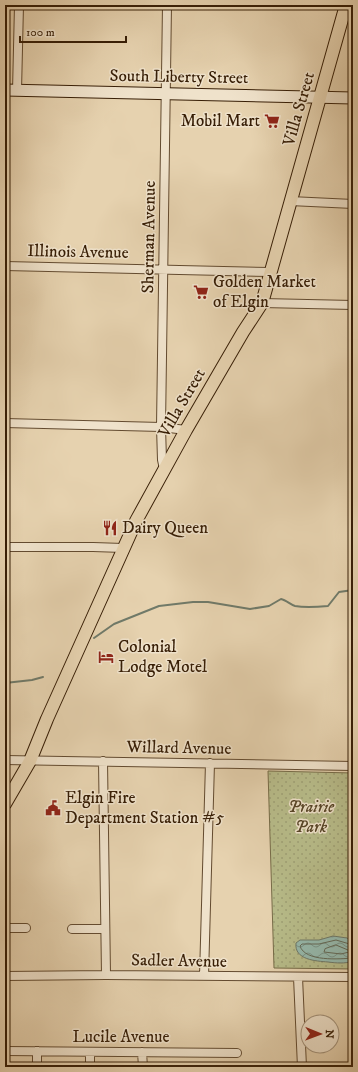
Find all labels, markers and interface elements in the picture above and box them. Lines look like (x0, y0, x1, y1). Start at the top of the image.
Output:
scale bar (20, 18, 126, 44)
text: 100 m (26, 25, 55, 40)
street label: South Liberty Street (109, 65, 249, 89)
street label: Villa Street (278, 69, 320, 150)
place label: Mobil Mart (181, 110, 261, 132)
supermarket icon: Mobil Mart (263, 112, 281, 130)
street label: Sherman Avenue (137, 180, 161, 294)
street label: Illinois Avenue (27, 240, 129, 264)
place label: Golden Market of Elgin (213, 271, 317, 313)
supermarket icon: Golden Market of Elgin (192, 283, 210, 301)
street label: Villa Street (153, 364, 211, 442)
place label: Dairy Queen (122, 517, 208, 539)
restaurant icon: Dairy Queen (101, 519, 119, 537)
place label: Colonial Lodge Motel (118, 636, 207, 678)
hotel icon: Colonial Lodge Motel (97, 648, 115, 666)
street label: Willard Avenue (125, 736, 232, 760)
place label: Elgin Fire Department Station #5 (65, 787, 225, 829)
park label: Prairie Park (288, 796, 335, 838)
public building icon: Elgin Fire Department Station #5 (44, 799, 62, 817)
street label: Sadler Avenue (131, 949, 227, 973)
north arrow (300, 1014, 340, 1054)
street label: Lucile Avenue (73, 1026, 169, 1048)
text: N (322, 1030, 336, 1039)

